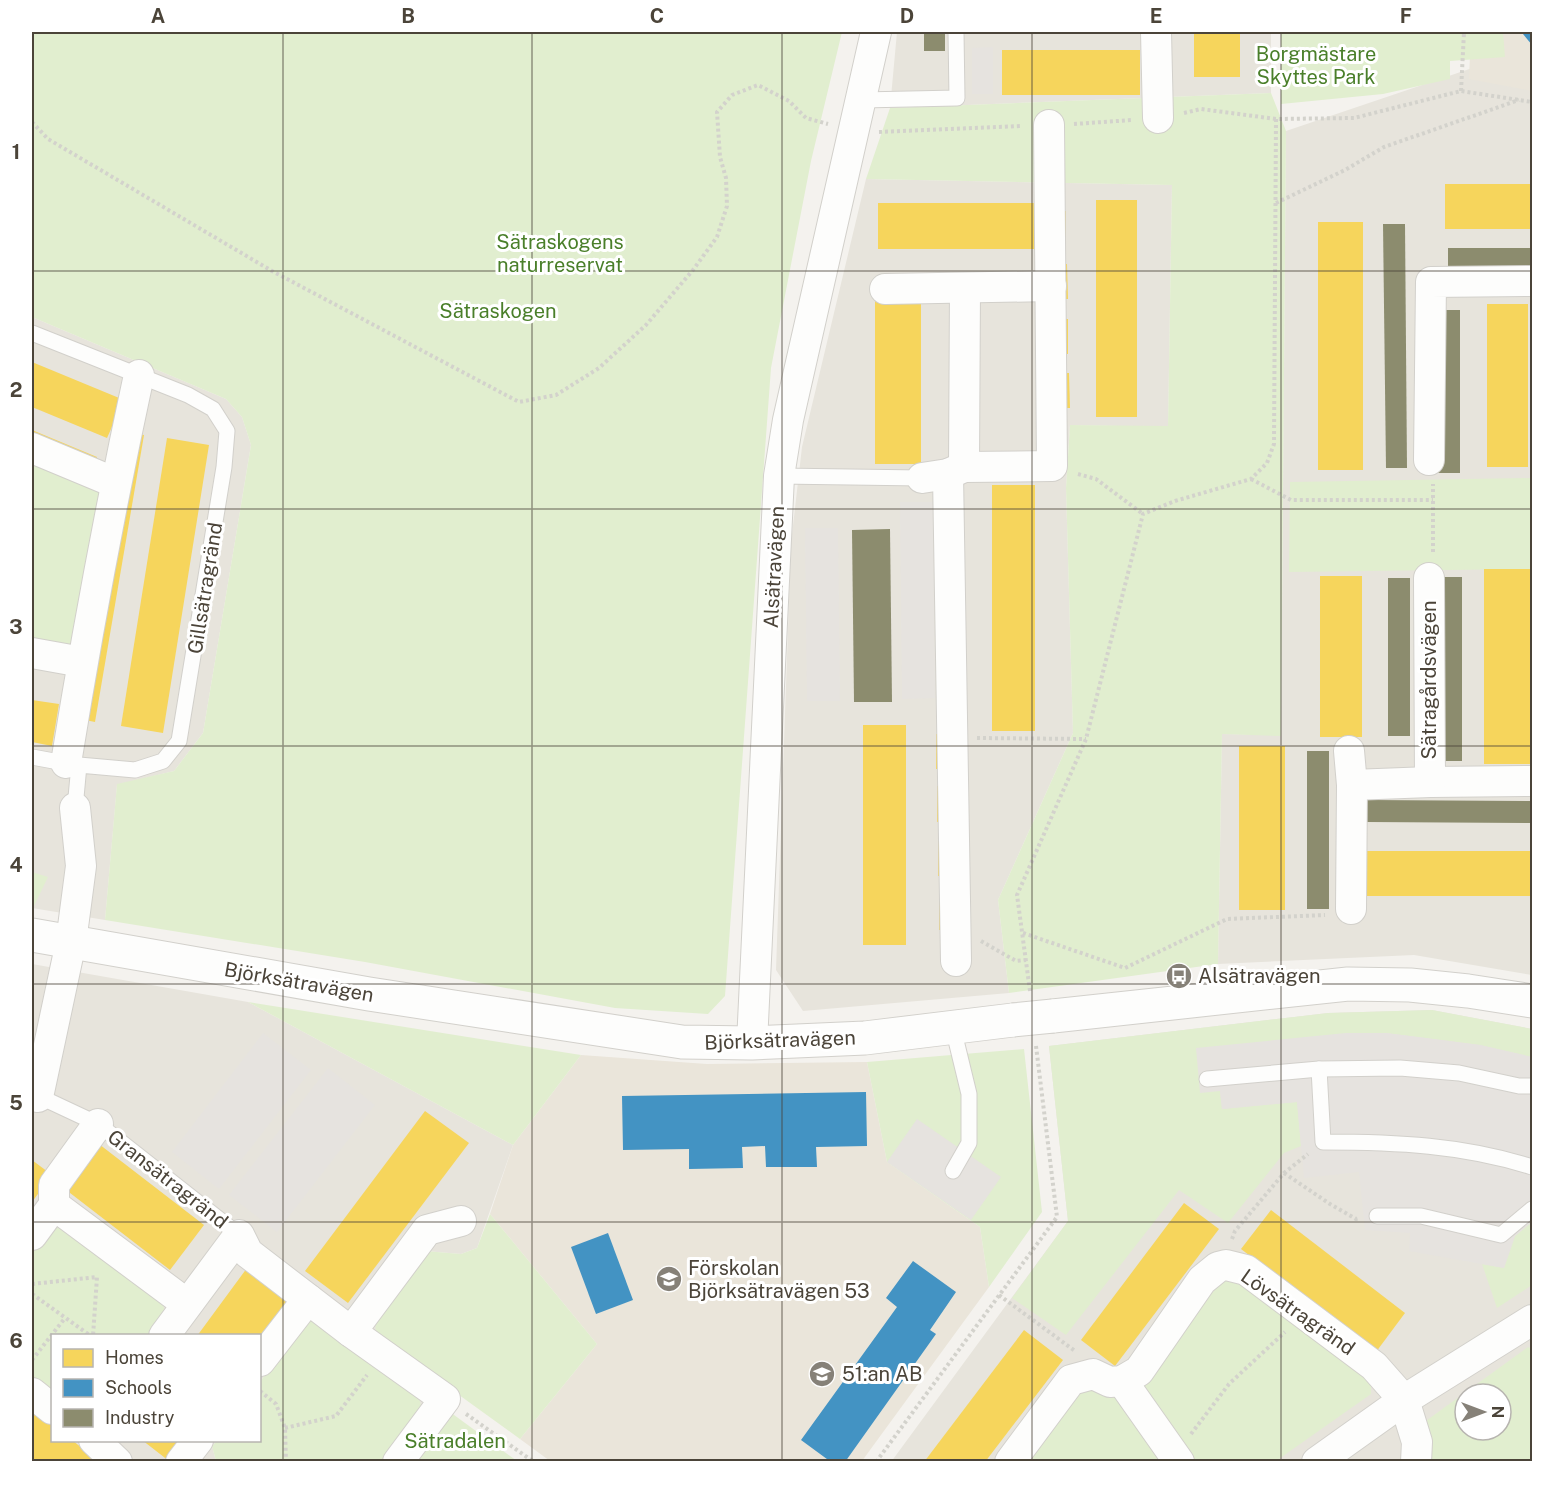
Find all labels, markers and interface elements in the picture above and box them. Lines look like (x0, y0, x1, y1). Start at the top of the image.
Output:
text: A (151, 4, 165, 28)
text: B (401, 4, 415, 28)
text: C (650, 4, 664, 28)
text: D (900, 4, 914, 28)
text: E (1150, 4, 1162, 28)
text: F (1400, 4, 1412, 28)
park label: Borgmästare Skyttes Park (1256, 42, 1376, 89)
text: 1 (12, 140, 20, 164)
park label: Sätraskogens naturreservat (496, 230, 624, 277)
park label: Sätraskogen (439, 299, 557, 323)
text: 2 (10, 378, 22, 402)
street label: Alsätravägen (759, 505, 789, 629)
street label: Gillsätragränd (183, 521, 227, 655)
street label: Sätragårdsvägen (1417, 600, 1441, 760)
text: 3 (9, 615, 23, 639)
text: 4 (9, 853, 23, 877)
street label: Björksätravägen (222, 957, 376, 1007)
bus stop icon: Alsätravägen (1164, 961, 1194, 991)
place label: Alsätravägen (1198, 964, 1321, 988)
street label: Björksätravägen (704, 1025, 856, 1055)
text: 5 (9, 1091, 23, 1115)
street label: Gransätragränd (103, 1125, 233, 1233)
place label: Förskolan Björksätravägen 53 (688, 1256, 870, 1303)
school or university icon: Förskolan Björksätravägen 53 (654, 1264, 684, 1294)
street label: Lövsätragränd (1236, 1264, 1360, 1360)
text: 6 (9, 1329, 23, 1353)
legend (51, 1334, 261, 1442)
text: Homes (105, 1347, 164, 1368)
school or university icon: 51:an AB (807, 1359, 837, 1389)
place label: 51:an AB (842, 1362, 923, 1386)
text: Schools (105, 1377, 172, 1398)
north arrow (1453, 1382, 1513, 1442)
text: N (1488, 1406, 1507, 1418)
text: Industry (105, 1407, 175, 1428)
park label: Sätradalen (404, 1429, 506, 1453)

